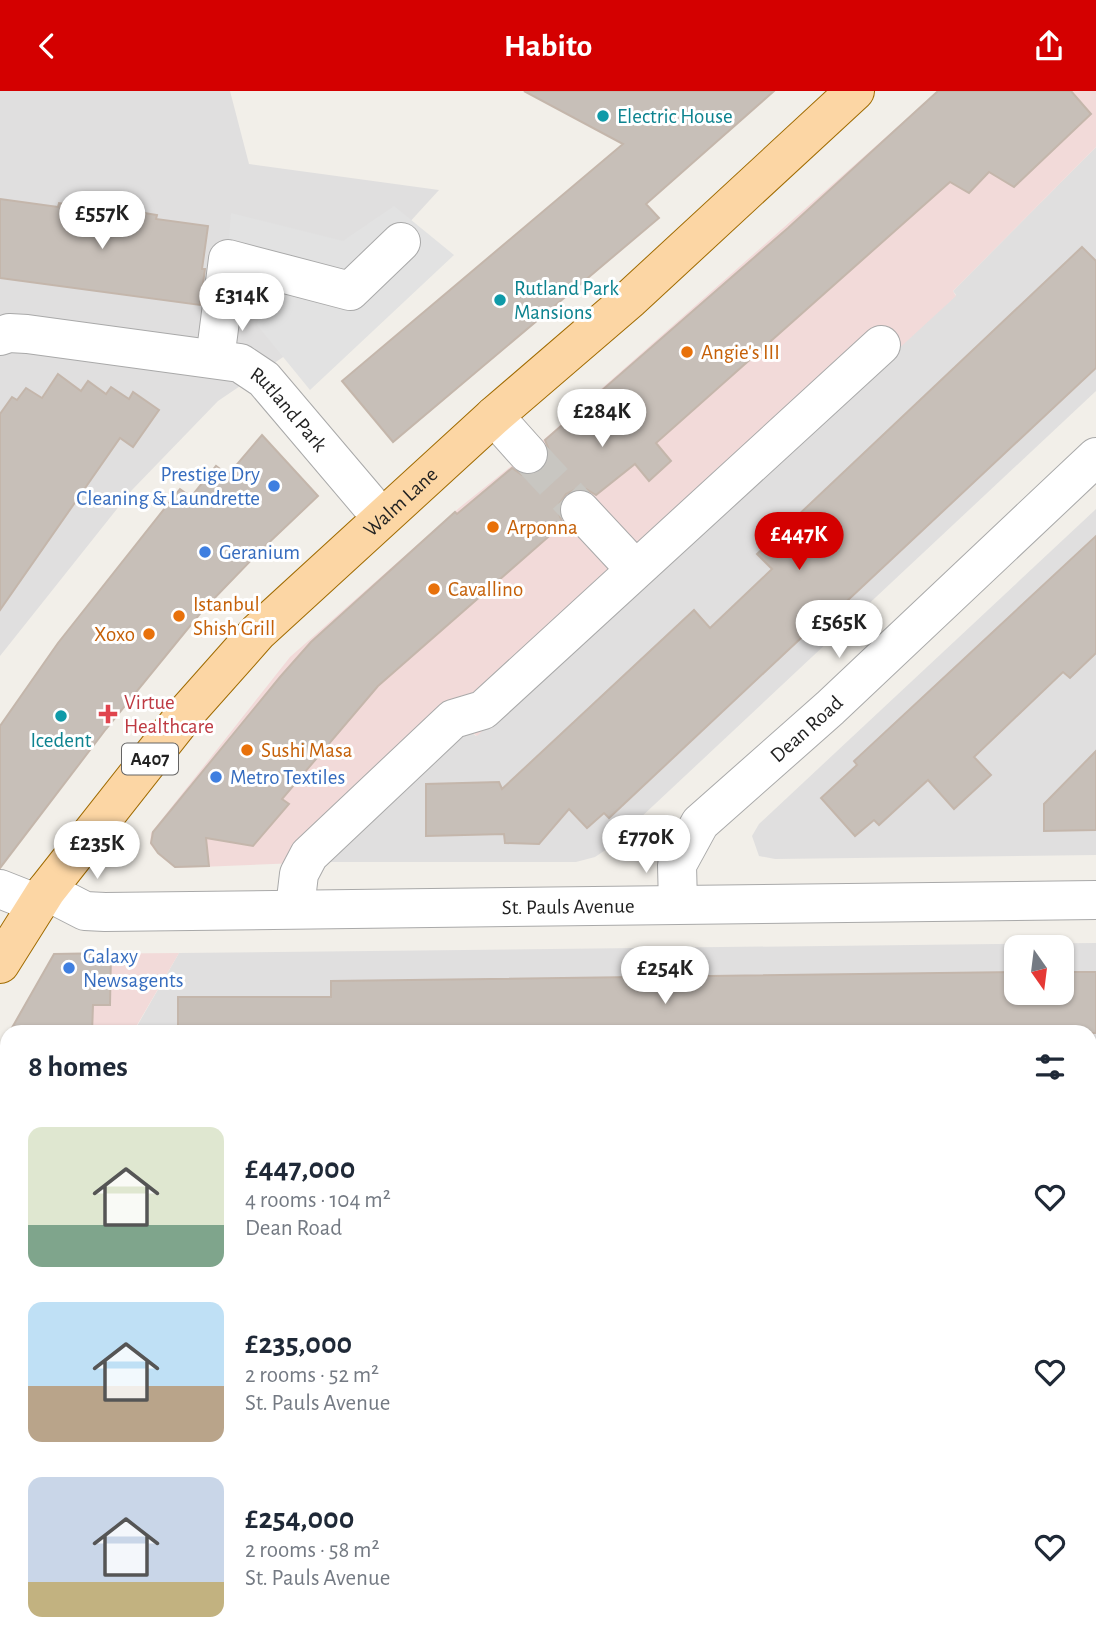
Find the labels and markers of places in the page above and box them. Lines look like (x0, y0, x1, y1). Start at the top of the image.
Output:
place label: Electric House (617, 106, 733, 127)
marker: Electric House (595, 108, 611, 124)
pin: £557K (53, 191, 151, 251)
pin: £314K (193, 273, 291, 333)
place label: Rutland Park Mansions (514, 278, 619, 323)
marker: Rutland Park Mansions (492, 292, 508, 308)
place label: Angie's III (701, 342, 780, 363)
marker: Angie's III (679, 344, 695, 360)
pin: £284K (553, 389, 651, 449)
place label: Prestige Dry Cleaning & Laundrette (76, 464, 260, 509)
marker: Prestige Dry Cleaning & Laundrette (266, 478, 282, 494)
pin: £447K (750, 512, 848, 572)
place label: Arponna (507, 517, 578, 538)
marker: Arponna (485, 519, 501, 535)
place label: Geranium (219, 542, 300, 563)
marker: Geranium (197, 544, 213, 560)
place label: Cavallino (448, 579, 523, 600)
marker: Cavallino (426, 581, 442, 597)
place label: Istanbul Shish Grill (193, 594, 275, 639)
pin: £565K (790, 601, 888, 660)
marker: Istanbul Shish Grill (171, 608, 187, 624)
place label: Xoxo (94, 624, 135, 645)
marker: Xoxo (141, 626, 157, 642)
place label: Virtue Healthcare (124, 692, 214, 737)
marker: Virtue Healthcare (98, 704, 118, 724)
marker: Icedent (53, 708, 69, 724)
place label: Icedent (30, 730, 92, 751)
place label: Sushi Masa (261, 740, 353, 761)
marker: Sushi Masa (239, 742, 255, 758)
place label: Metro Textiles (230, 767, 345, 788)
marker: Metro Textiles (208, 769, 224, 785)
pin: £770K (597, 815, 695, 875)
pin: £235K (48, 821, 146, 881)
place label: Galaxy Newsagents (83, 946, 183, 991)
pin: £254K (616, 947, 714, 1006)
marker: Galaxy Newsagents (61, 960, 77, 976)

